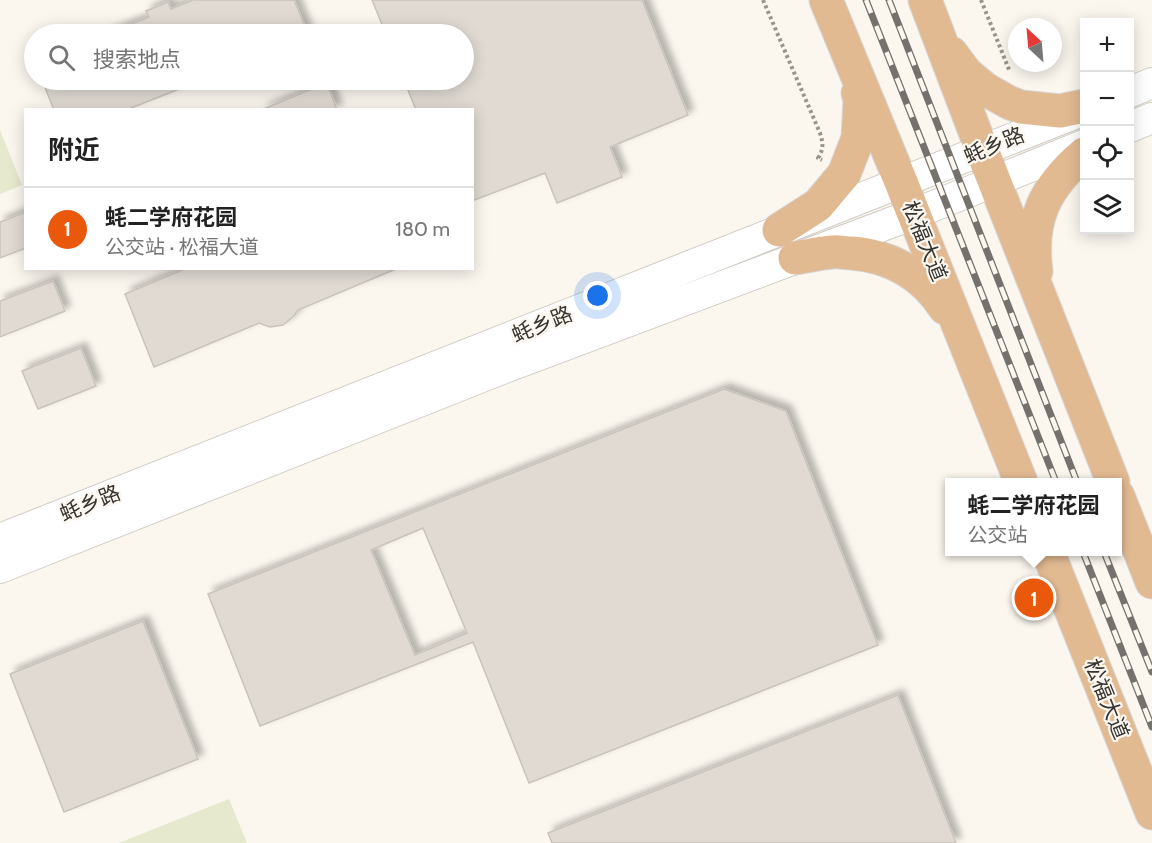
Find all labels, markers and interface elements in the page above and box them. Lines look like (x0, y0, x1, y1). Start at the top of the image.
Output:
north arrow (1008, 18, 1062, 72)
map controls (1080, 18, 1134, 234)
button: + (1080, 18, 1134, 72)
search box (24, 24, 474, 90)
icon: search (45, 41, 78, 74)
text: 搜索地点 (93, 46, 181, 73)
button: − (1080, 72, 1134, 126)
street label: 蚝乡路 (960, 122, 1028, 168)
button: locate (1080, 126, 1134, 180)
text: 附近 (48, 134, 100, 166)
button: layers (1080, 180, 1134, 234)
street label: 松福大道 (898, 197, 952, 285)
text: 蚝二学府花园 (105, 204, 237, 231)
text: 1 (64, 217, 71, 241)
text: 180 m (395, 217, 450, 241)
text: 公交站 · 松福大道 (105, 235, 259, 259)
your location (583, 281, 612, 310)
street label: 蚝乡路 (508, 301, 576, 347)
popup (945, 478, 1122, 556)
street label: 蚝乡路 (56, 480, 124, 526)
text: 蚝二学府花园 (967, 492, 1100, 519)
text: 公交站 (967, 523, 1027, 547)
pin: 1 (1014, 576, 1054, 620)
street label: 松福大道 (1080, 655, 1134, 743)

